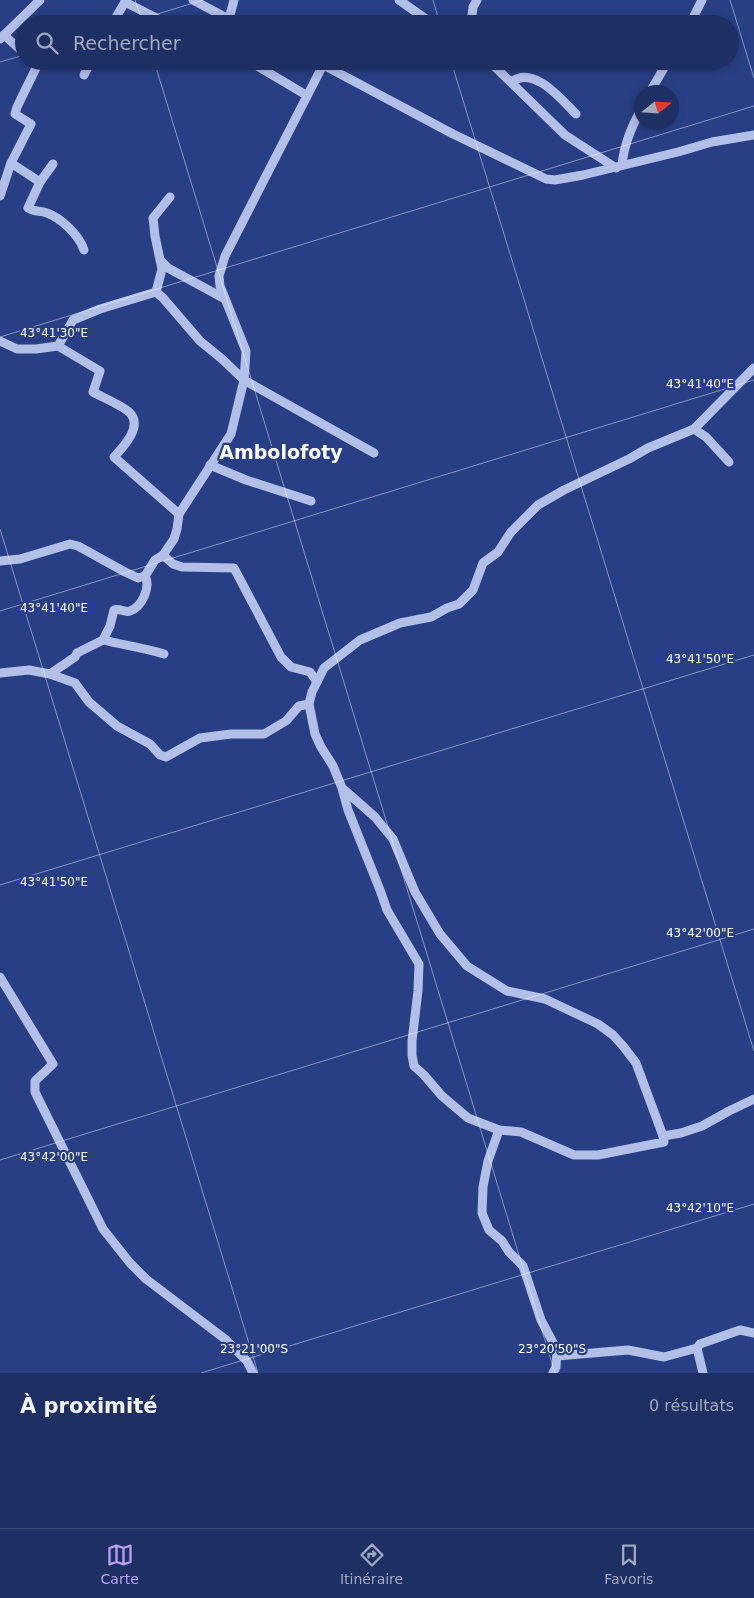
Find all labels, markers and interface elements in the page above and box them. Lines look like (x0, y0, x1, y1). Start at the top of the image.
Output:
search box (15, 15, 739, 70)
icon: search (33, 29, 61, 57)
text: Rechercher (73, 32, 181, 54)
north arrow (634, 85, 679, 130)
text: 43°41'30"E (20, 326, 88, 340)
text: 43°41'40"E (666, 377, 734, 391)
district label: Ambolofoty (219, 441, 343, 463)
text: 43°41'40"E (20, 601, 88, 615)
text: 43°41'50"E (666, 652, 734, 666)
text: 43°41'50"E (20, 875, 88, 889)
text: 43°42'00"E (666, 926, 734, 940)
text: 43°42'00"E (20, 1150, 88, 1164)
text: 43°42'10"E (666, 1201, 734, 1215)
text: 23°21'00"S (220, 1342, 288, 1356)
text: 23°20'50"S (518, 1342, 586, 1356)
text: À proximité (20, 1394, 157, 1418)
text: 0 résultats (649, 1396, 734, 1415)
tab: Carte (101, 1541, 139, 1587)
tab: Itinéraire (340, 1541, 403, 1587)
tab: Favoris (604, 1541, 653, 1587)

